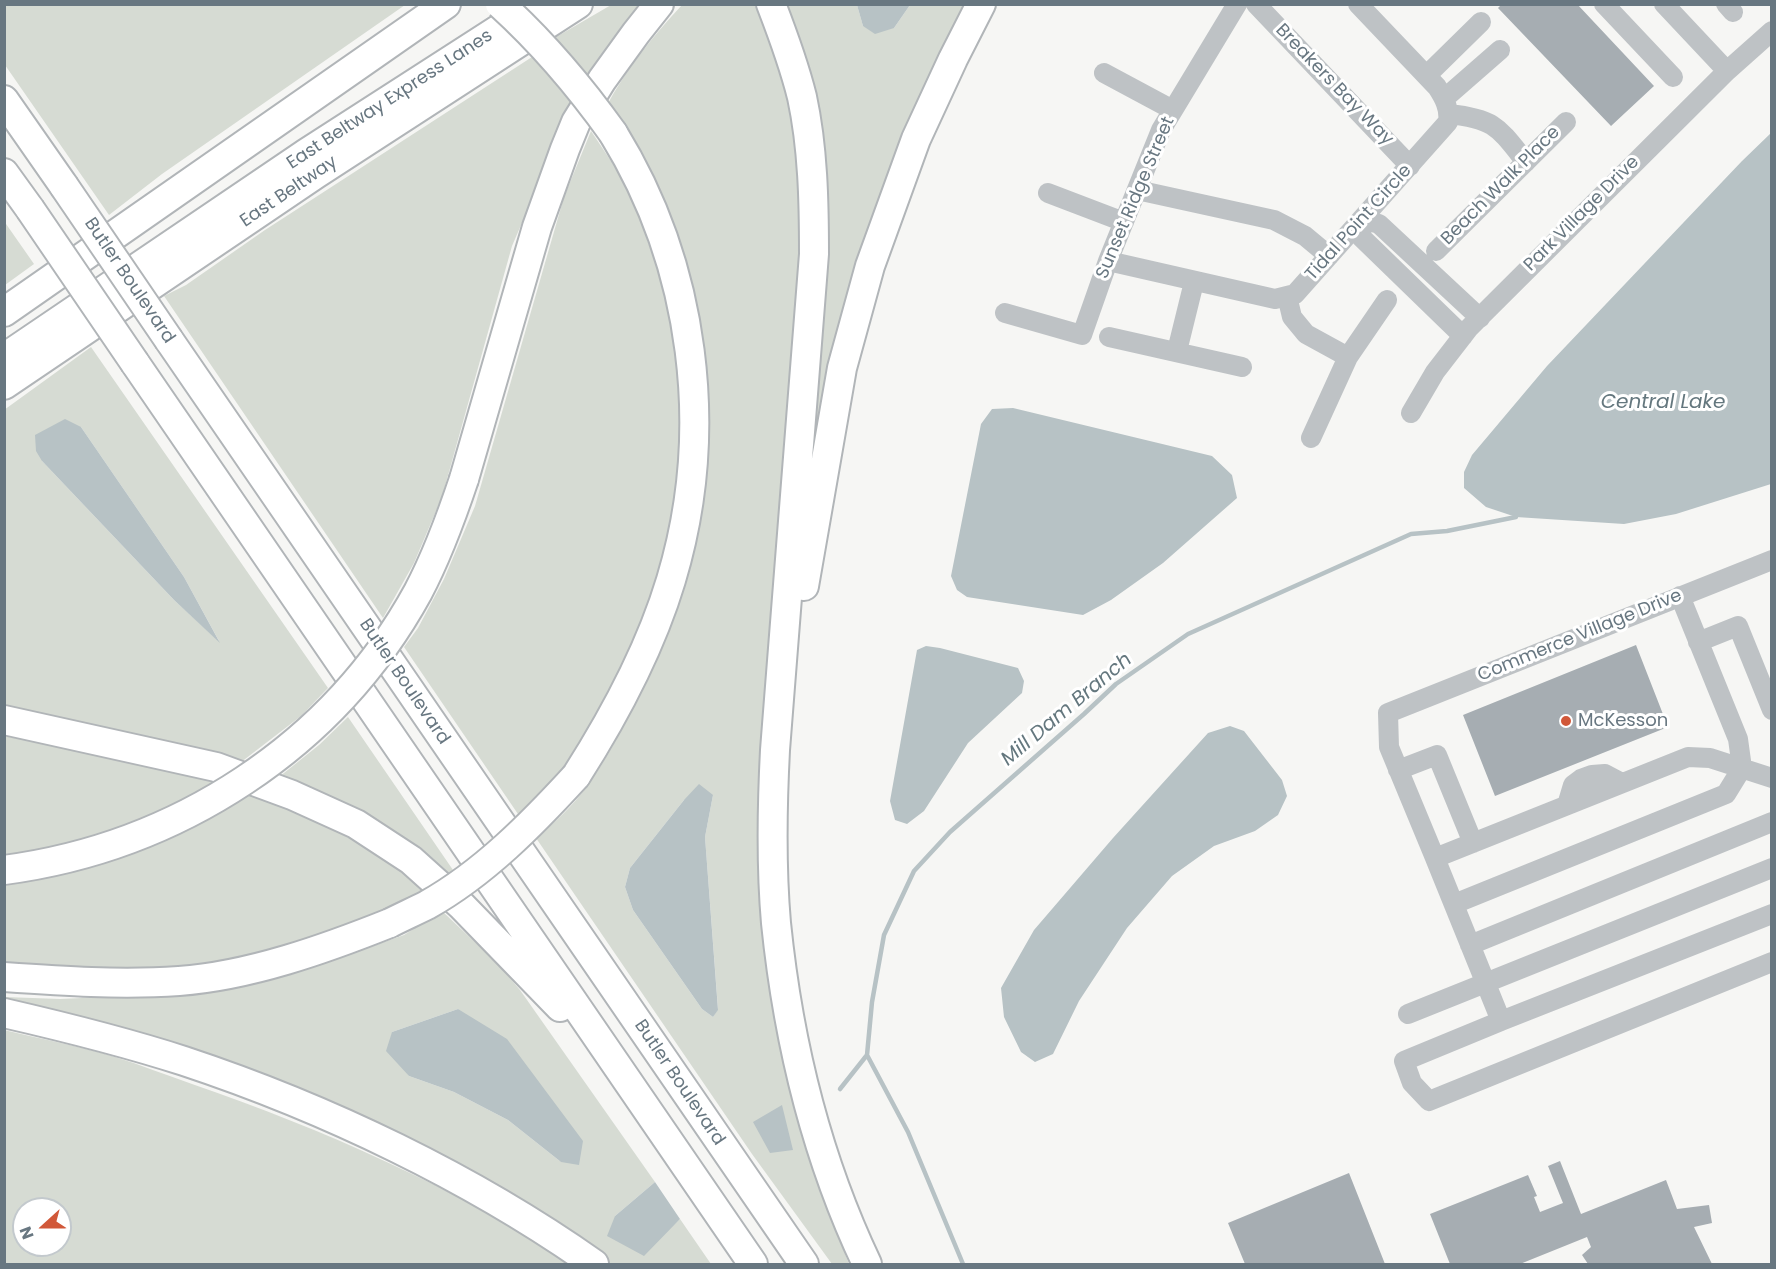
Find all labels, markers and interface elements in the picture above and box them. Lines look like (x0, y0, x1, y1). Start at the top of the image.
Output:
street label: Breakers Bay Way (1271, 20, 1397, 150)
street label: East Beltway Express Lanes (283, 25, 497, 175)
street label: Sunset Ridge Street (1092, 114, 1180, 282)
street label: Beach Walk Place (1437, 122, 1565, 250)
street label: East Beltway (236, 152, 342, 232)
street label: Park Village Drive (1520, 152, 1644, 276)
street label: Tidal Point Circle (1301, 161, 1417, 285)
street label: Butler Boulevard (79, 214, 179, 348)
water label: Central Lake (1601, 391, 1725, 415)
street label: Commerce Village Drive (1475, 585, 1685, 687)
street label: Butler Boulevard (354, 615, 454, 749)
water label: Mill Dam Branch (997, 648, 1137, 772)
place label: McKesson (1578, 710, 1668, 732)
marker: McKesson (1559, 714, 1573, 728)
street label: Butler Boulevard (629, 1016, 729, 1150)
north arrow (12, 1197, 72, 1257)
text: N (14, 1223, 39, 1243)

